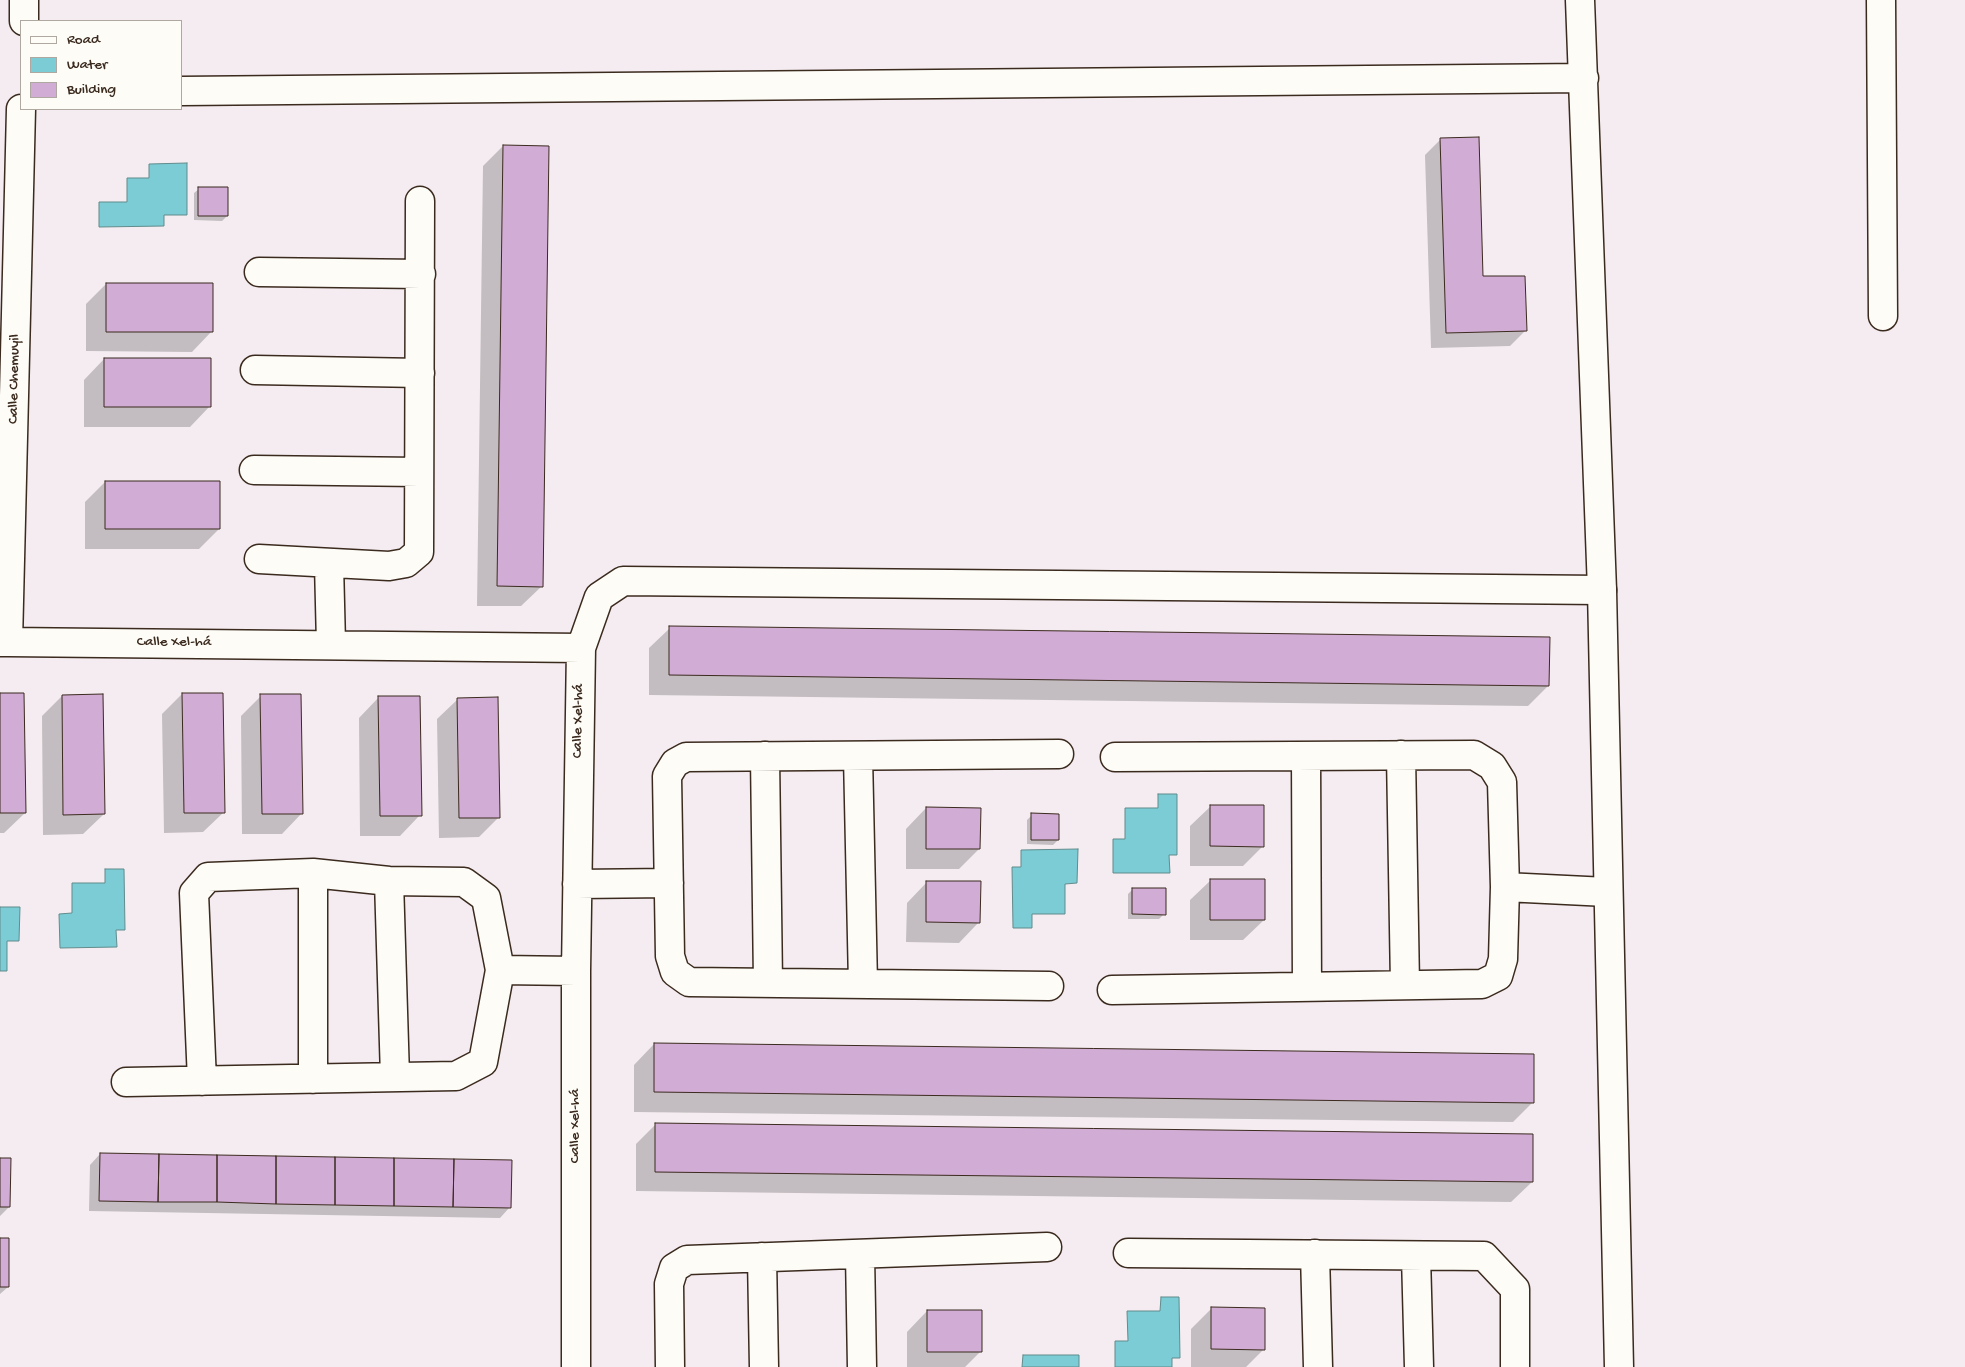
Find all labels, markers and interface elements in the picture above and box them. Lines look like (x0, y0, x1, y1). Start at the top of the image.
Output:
legend (20, 20, 182, 110)
text: Road (67, 31, 100, 49)
text: Water (67, 56, 107, 74)
text: Building (67, 81, 116, 99)
street label: Calle Chemuyil (5, 334, 25, 424)
street label: Calle Xel-há (137, 634, 211, 652)
street label: Calle Xel-há (569, 684, 589, 758)
street label: Calle Xel-há (567, 1089, 585, 1163)

